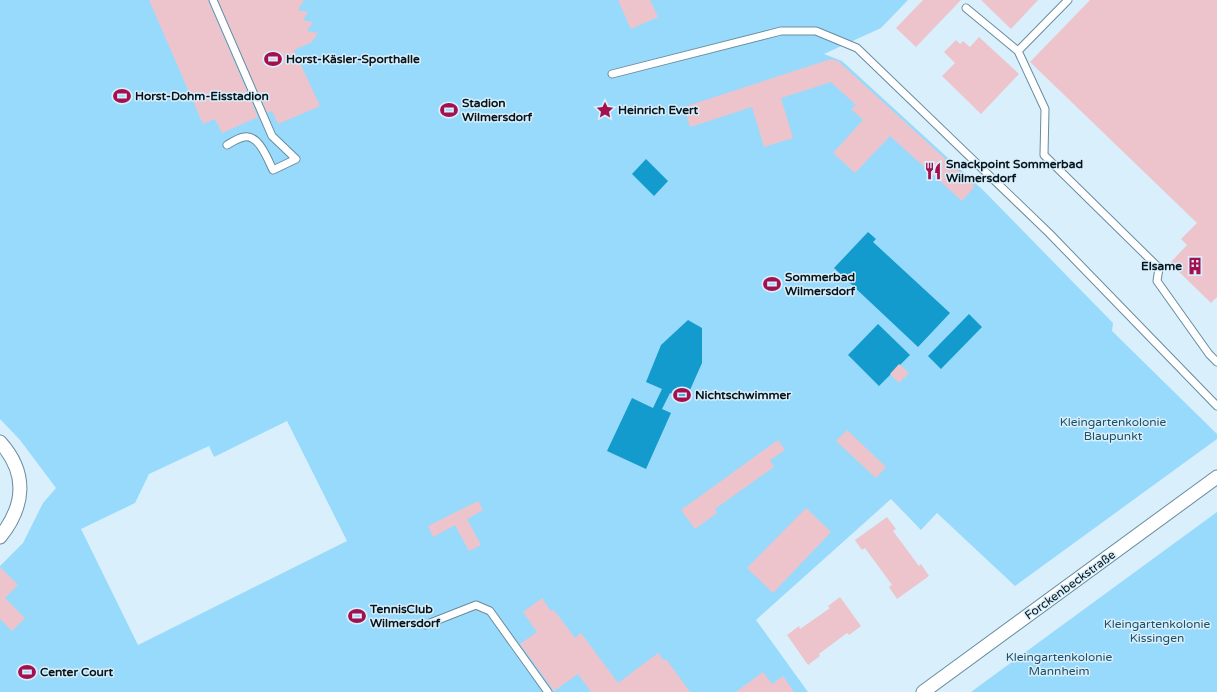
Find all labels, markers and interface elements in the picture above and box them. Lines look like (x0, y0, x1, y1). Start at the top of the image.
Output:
sports icon: Horst-Käsler-Sporthalle (263, 49, 283, 69)
place label: Horst-Käsler-Sporthalle (286, 52, 420, 67)
sports icon: Horst-Dohm-Eisstadion (112, 86, 132, 106)
place label: Horst-Dohm-Eisstadion (135, 89, 269, 103)
place label: Stadion Wilmersdorf (462, 96, 533, 124)
sports icon: Stadion Wilmersdorf (439, 100, 459, 120)
place icon: Heinrich Evert (595, 100, 615, 120)
place label: Heinrich Evert (618, 103, 699, 117)
place label: Snackpoint Sommerbad Wilmersdorf (946, 157, 1083, 185)
restaurant icon: Snackpoint Sommerbad Wilmersdorf (923, 161, 943, 181)
building icon: Elsame (1185, 256, 1205, 276)
place label: Elsame (1141, 259, 1182, 273)
place label: Sommerbad Wilmersdorf (785, 270, 856, 298)
sports icon: Sommerbad Wilmersdorf (762, 274, 782, 294)
sports icon: Nichtschwimmer (672, 385, 692, 405)
place label: Nichtschwimmer (695, 388, 791, 402)
park label: Kleingartenkolonie Blaupunkt (1060, 415, 1167, 443)
street label: Forckenbeckstraße (1022, 547, 1118, 623)
place label: TennisClub Wilmersdorf (369, 602, 441, 630)
sports icon: TennisClub Wilmersdorf (347, 606, 367, 626)
park label: Kleingartenkolonie Kissingen (1104, 617, 1211, 645)
park label: Kleingartenkolonie Mannheim (1006, 650, 1113, 678)
sports icon: Center Court (17, 662, 37, 682)
place label: Center Court (40, 665, 113, 679)

